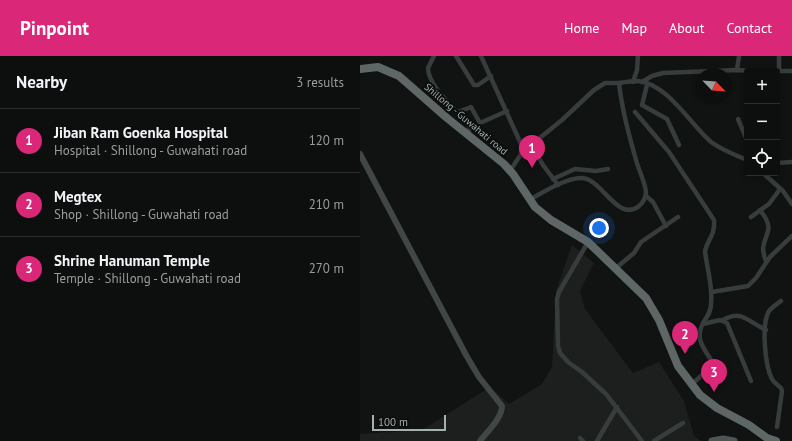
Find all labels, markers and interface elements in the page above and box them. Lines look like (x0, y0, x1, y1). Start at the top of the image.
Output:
text: Pinpoint (20, 16, 89, 40)
text: Home (564, 19, 599, 37)
text: Map (621, 19, 647, 37)
text: About (669, 19, 705, 37)
text: Contact (727, 19, 772, 37)
north arrow (696, 68, 732, 104)
map controls (744, 68, 780, 176)
button: + (744, 68, 780, 104)
text: Nearby (16, 71, 67, 93)
text: 3 results (296, 74, 344, 91)
street label: Shillong - Guwahati road (422, 80, 510, 158)
button: − (744, 104, 780, 140)
text: Jiban Ram Goenka Hospital (54, 123, 228, 142)
text: 1 (25, 132, 33, 149)
text: 120 m (309, 132, 344, 149)
pin: 1 (519, 135, 545, 168)
button: locate (744, 140, 780, 176)
text: Hospital · Shillong - Guwahati road (54, 142, 247, 159)
text: Megtex (54, 187, 102, 206)
text: 2 (25, 196, 33, 213)
text: 210 m (309, 196, 344, 213)
text: Shop · Shillong - Guwahati road (54, 206, 229, 223)
your location (589, 218, 609, 238)
text: Shrine Hanuman Temple (54, 251, 210, 270)
text: 3 (25, 260, 33, 277)
text: 270 m (309, 260, 344, 277)
text: Temple · Shillong - Guwahati road (54, 270, 241, 287)
pin: 2 (672, 321, 698, 354)
pin: 3 (701, 359, 727, 392)
scale bar (372, 413, 446, 432)
text: 100 m (378, 415, 408, 429)

